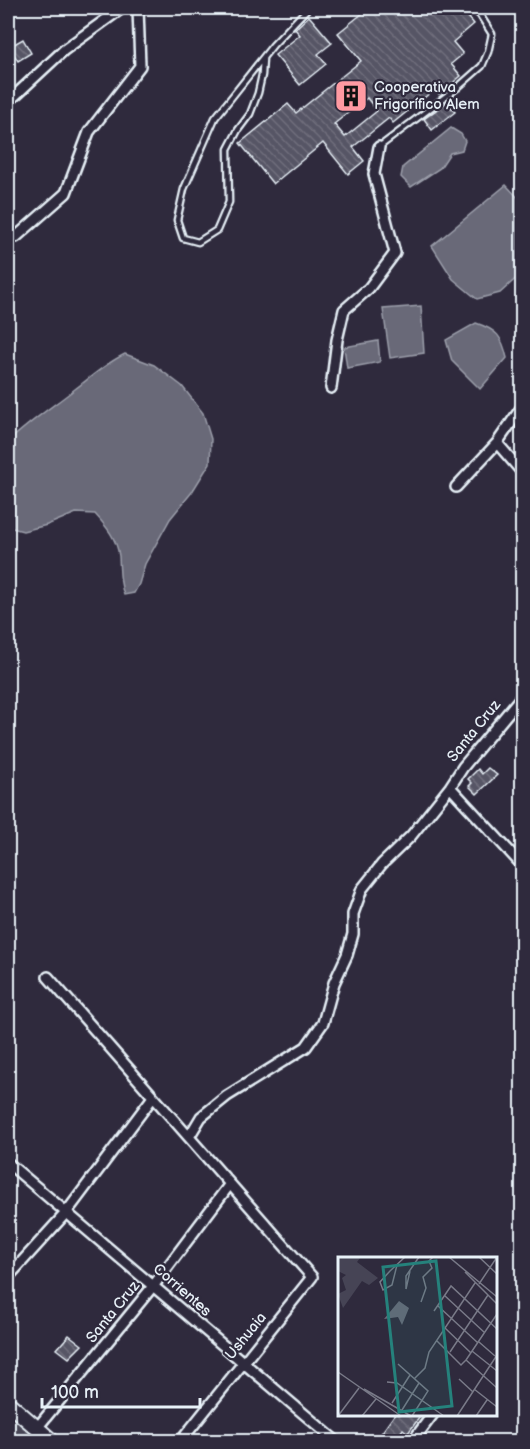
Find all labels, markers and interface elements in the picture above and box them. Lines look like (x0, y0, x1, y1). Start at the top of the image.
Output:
building icon: Cooperativa Frigorífico Alem (333, 78, 369, 114)
place label: Cooperativa Frigorífico Alem (374, 78, 480, 114)
street label: Santa Cruz (443, 695, 505, 766)
inset map (338, 1257, 497, 1416)
street label: Corrientes (149, 1259, 216, 1321)
street label: Santa Cruz (82, 1276, 144, 1347)
street label: Ushuaia (221, 1308, 271, 1364)
scale bar (42, 1371, 200, 1409)
text: 100 m (51, 1382, 99, 1403)

